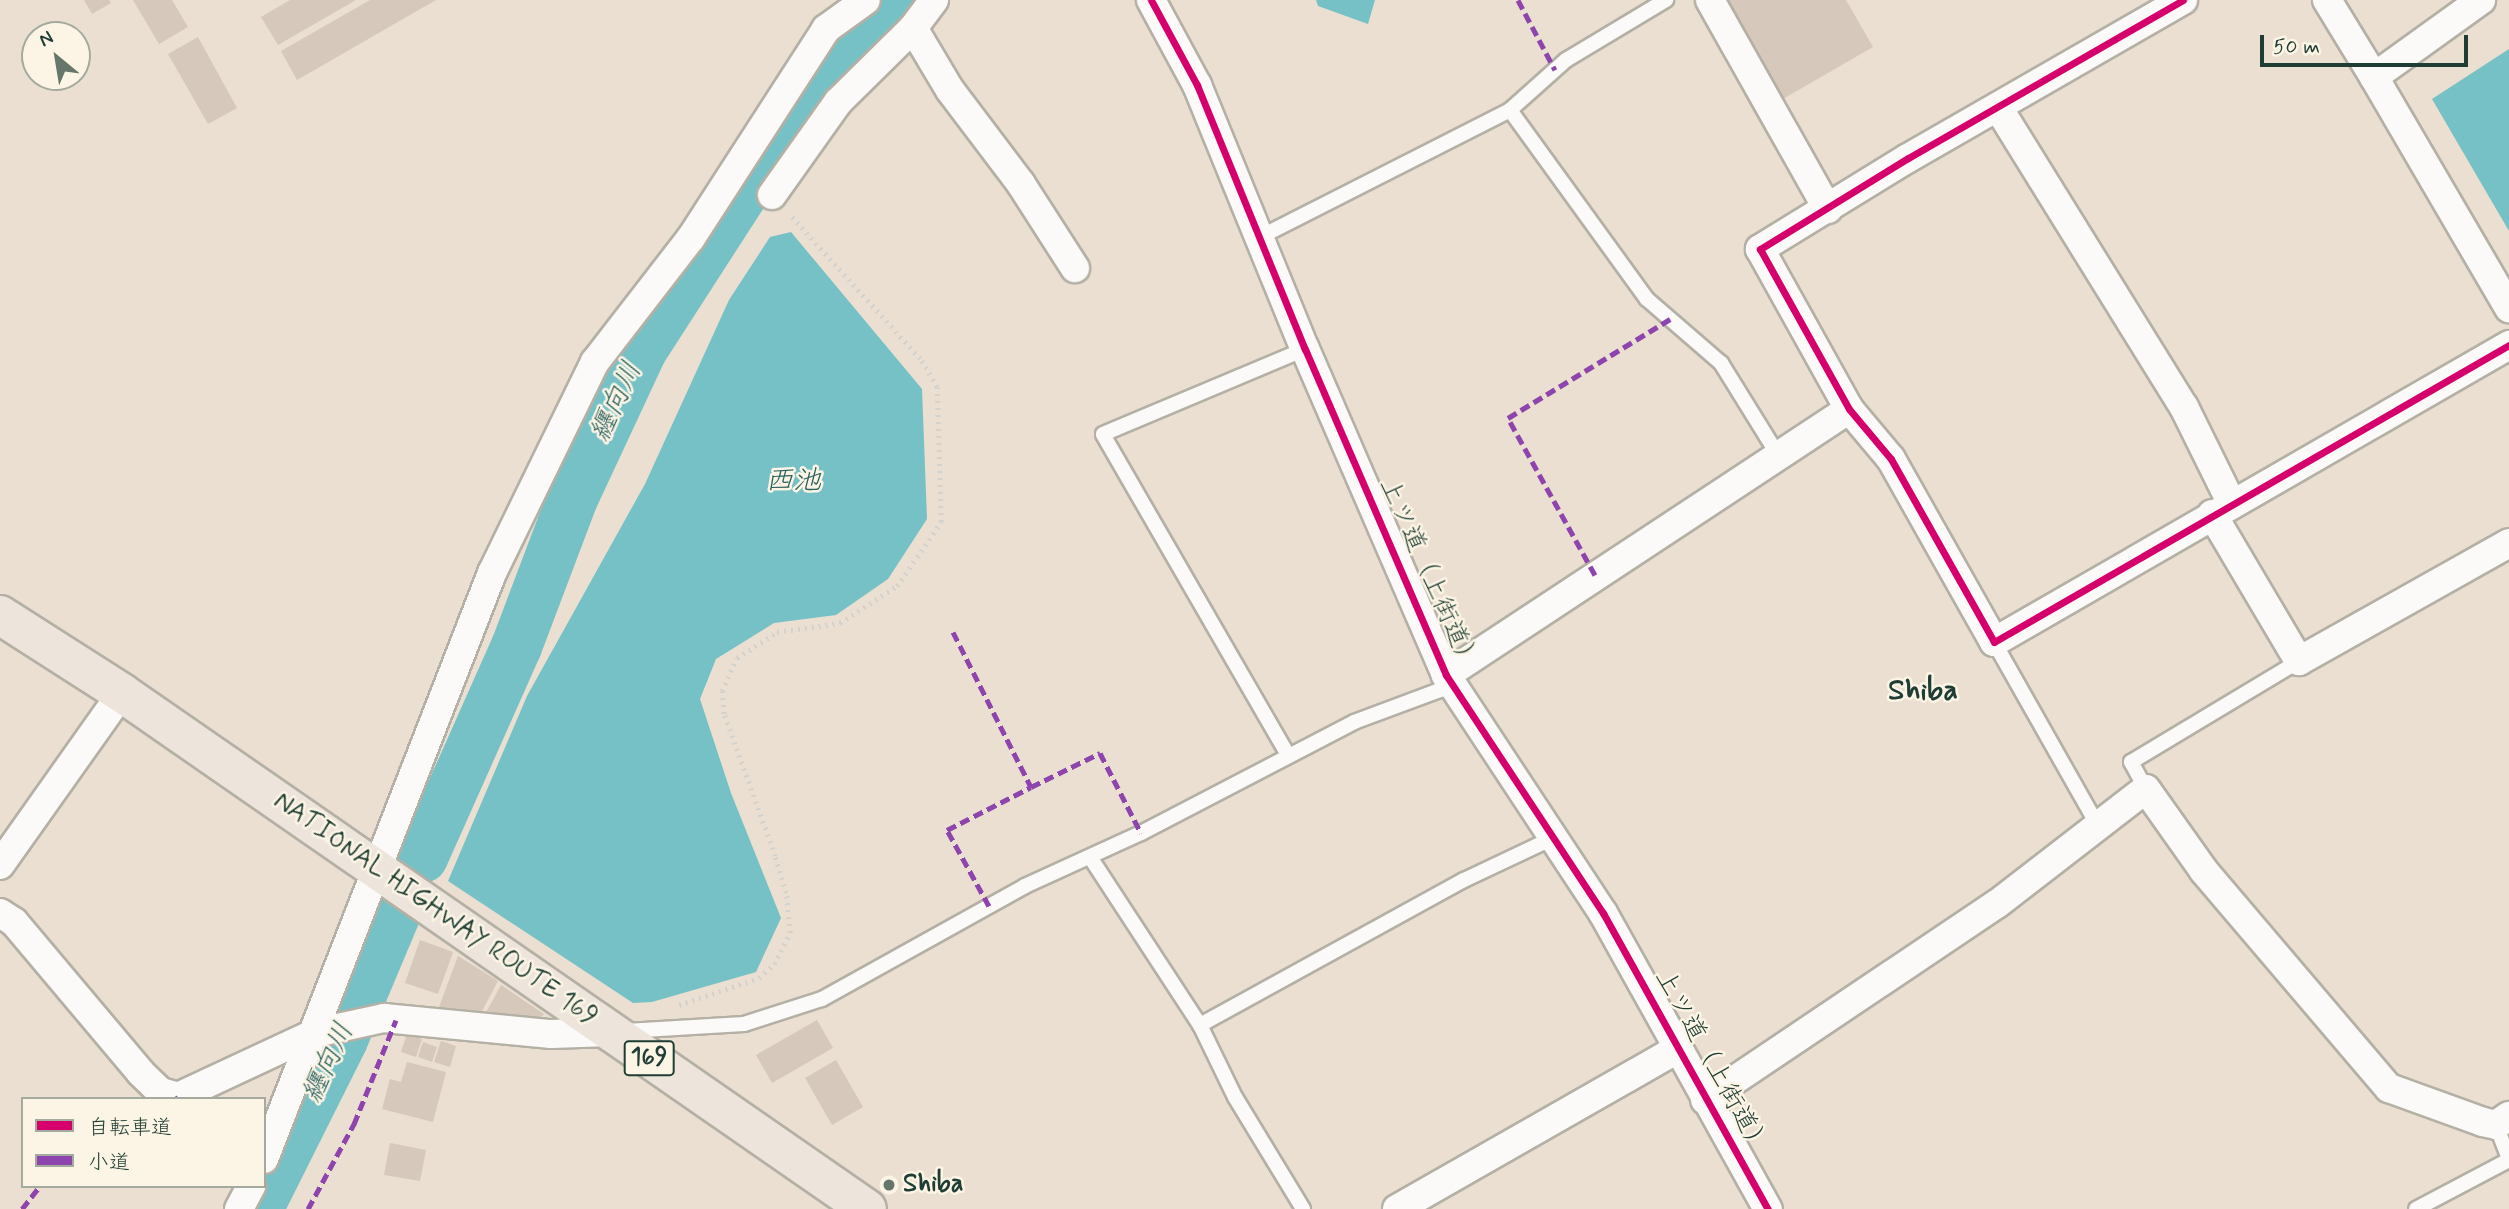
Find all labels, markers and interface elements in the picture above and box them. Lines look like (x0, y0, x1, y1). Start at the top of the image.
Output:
north arrow (21, 21, 91, 91)
scale bar (2264, 21, 2472, 65)
text: N (35, 25, 58, 53)
text: 50 m (2273, 33, 2320, 61)
water label: 纒向川 (584, 357, 650, 447)
water label: 西池 (765, 465, 821, 499)
street label: 上ツ道（上街道） (1371, 474, 1485, 676)
district label: Shiba (1888, 673, 1958, 709)
street label: NATIONAL HIGHWAY ROUTE 169 (266, 785, 604, 1035)
street label: 上ツ道（上街道） (1647, 964, 1775, 1162)
water label: 纒向川 (296, 1018, 362, 1108)
road number: 169 (623, 1038, 675, 1078)
legend (21, 1097, 266, 1188)
text: 自転車道 (88, 1114, 172, 1142)
text: 小道 (88, 1149, 130, 1177)
place label: Shiba (903, 1169, 964, 1201)
marker: Shiba (881, 1177, 897, 1193)

